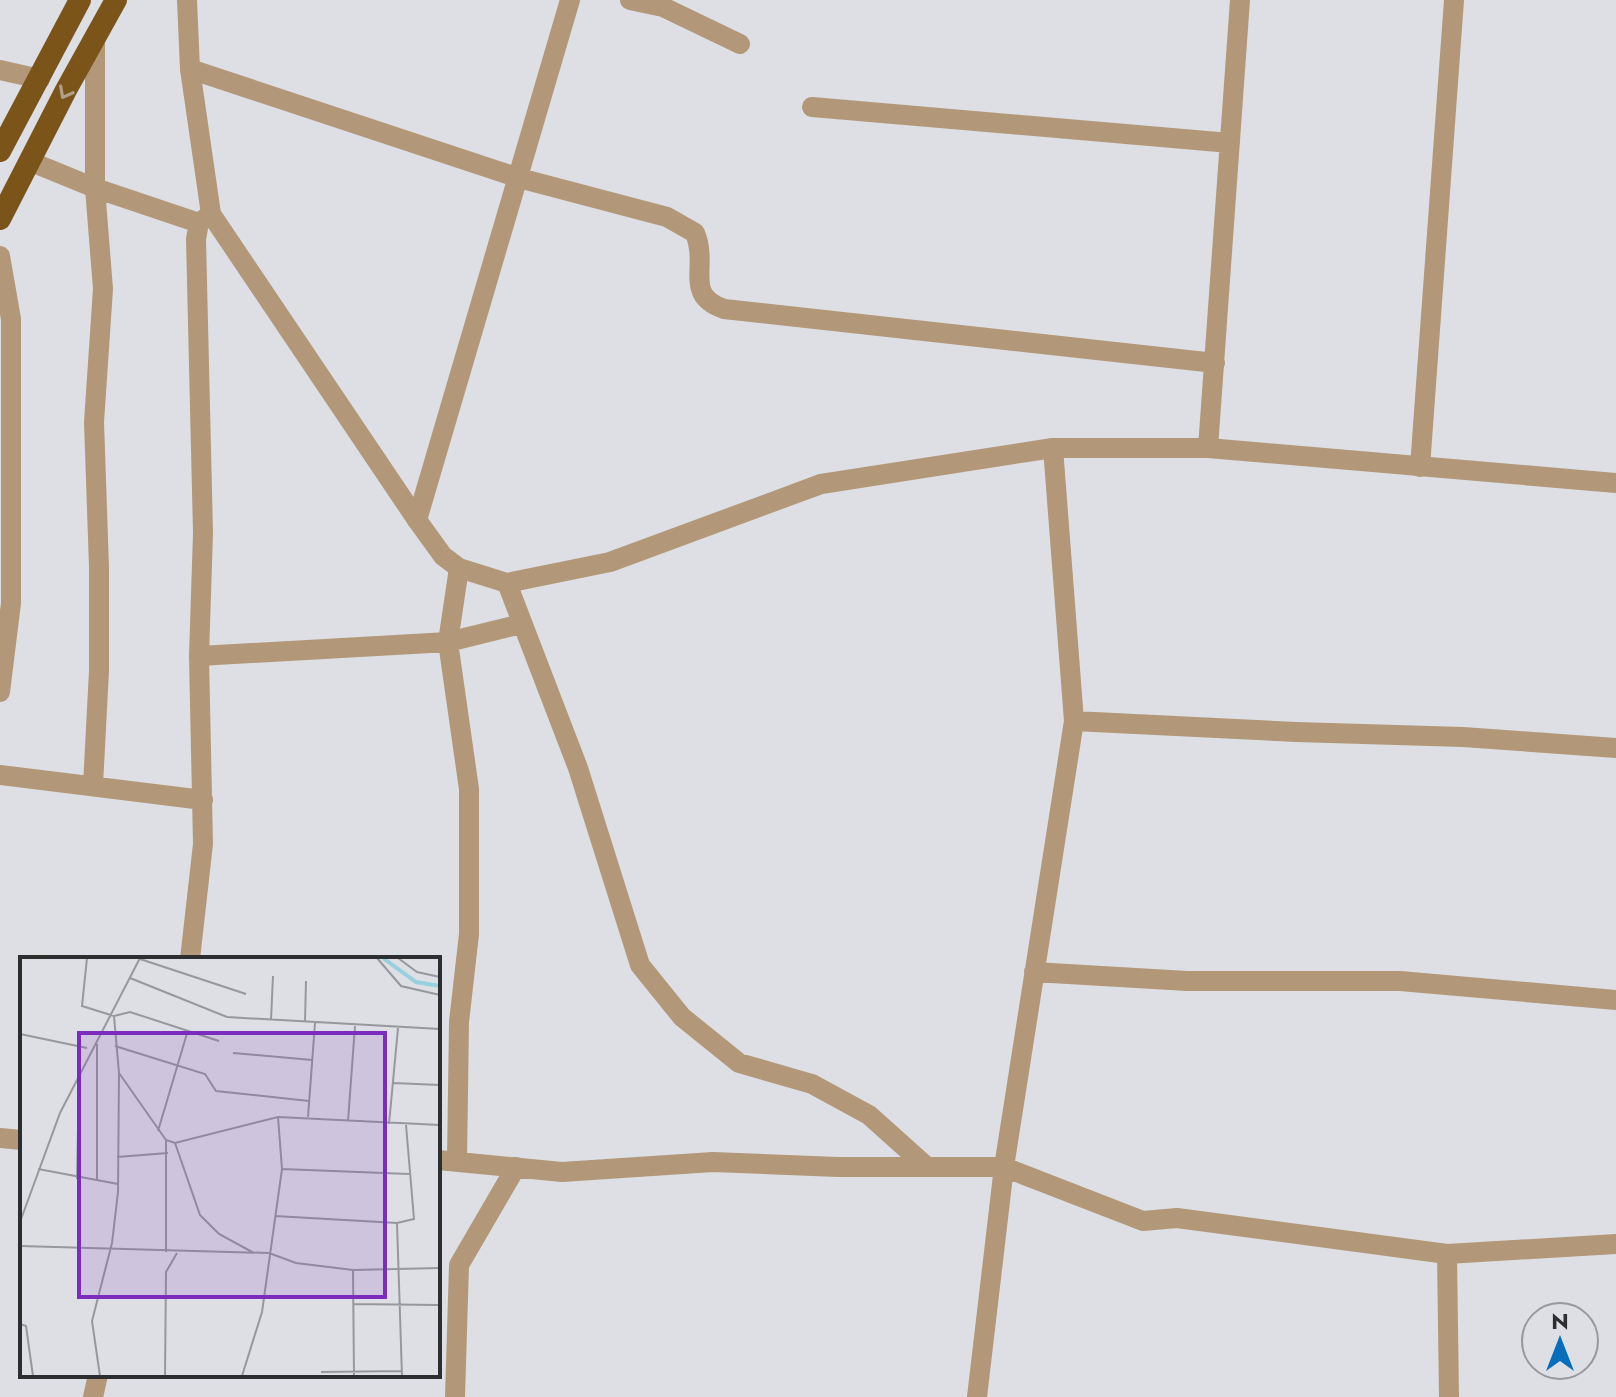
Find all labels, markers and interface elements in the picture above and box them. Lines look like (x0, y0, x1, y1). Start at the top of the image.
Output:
one-way arrow (59, 84, 74, 99)
inset map (20, 957, 440, 1377)
north arrow (1520, 1301, 1600, 1381)
text: N (1551, 1305, 1569, 1337)

